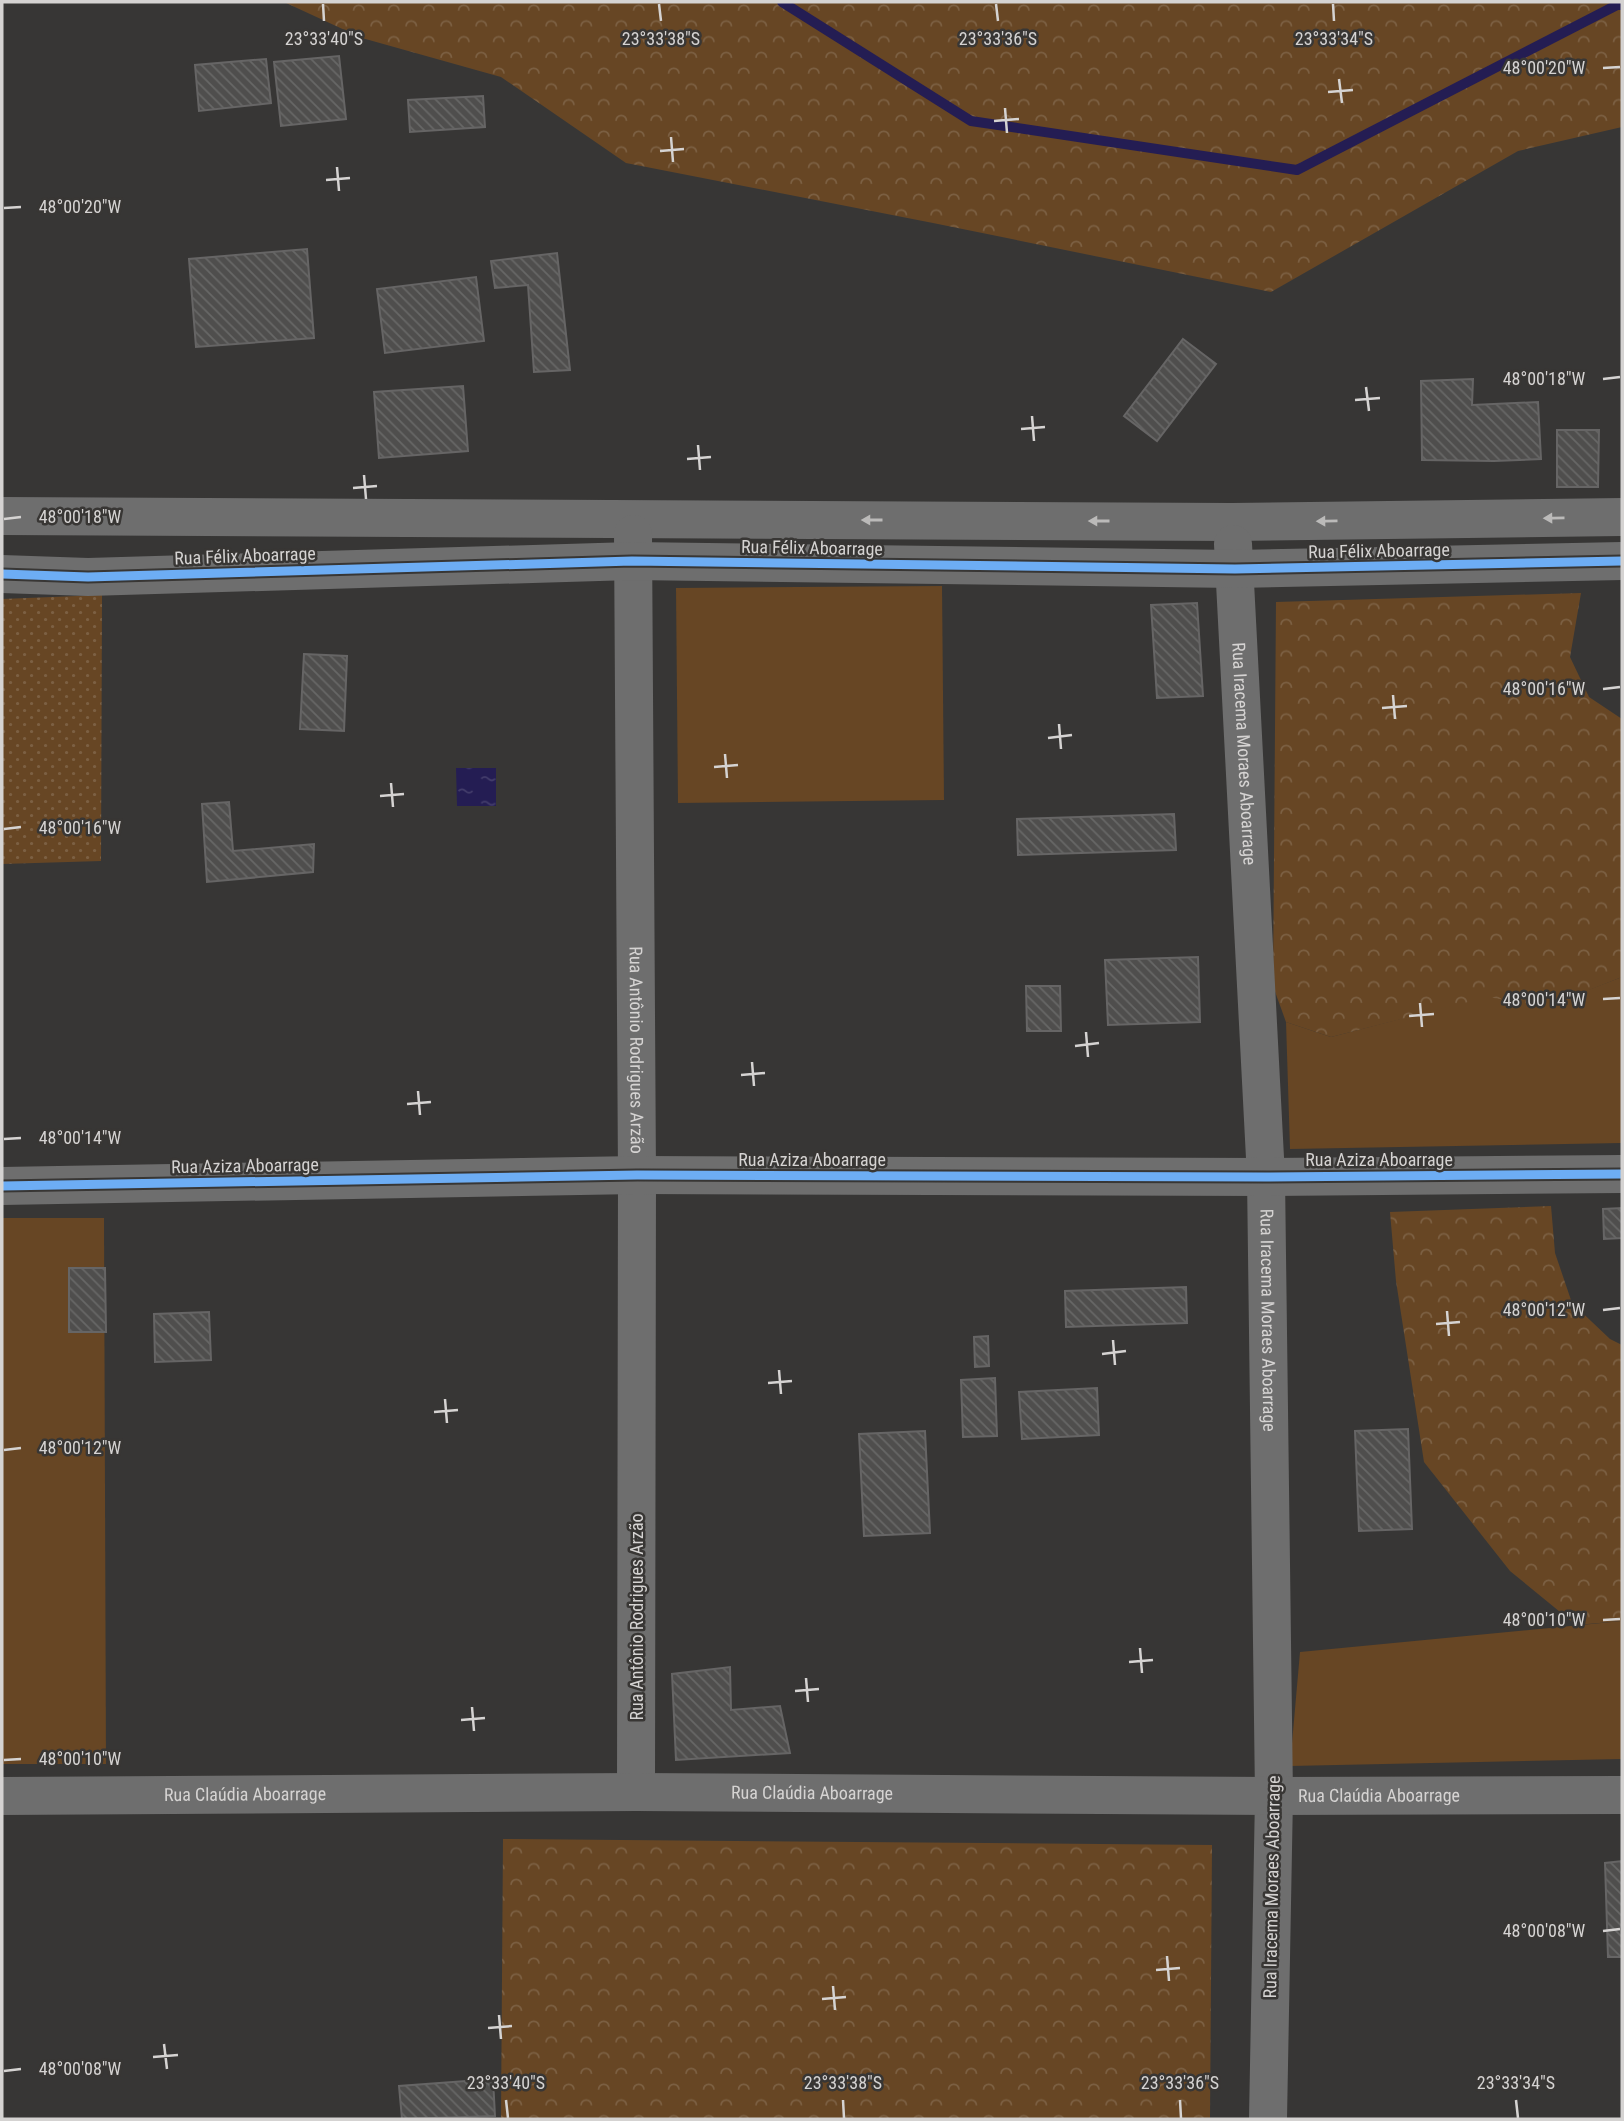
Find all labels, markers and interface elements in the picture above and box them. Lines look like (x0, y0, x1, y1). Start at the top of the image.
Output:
text: 23°33'40"S (285, 28, 363, 49)
text: 23°33'38"S (622, 28, 700, 49)
text: 23°33'36"S (959, 28, 1037, 49)
text: 23°33'34"S (1295, 28, 1373, 49)
text: 48°00'20"W (1503, 57, 1586, 78)
text: 48°00'20"W (39, 196, 122, 217)
text: 48°00'18"W (1503, 368, 1586, 389)
text: 48°00'18"W (39, 506, 122, 527)
one-way arrow (1543, 512, 1565, 523)
one-way arrow (860, 514, 882, 526)
one-way arrow (1315, 515, 1337, 527)
one-way arrow (1088, 516, 1110, 527)
street label: Rua Félix Aboarrage (741, 536, 883, 559)
street label: Rua Félix Aboarrage (1308, 539, 1450, 562)
street label: Rua Félix Aboarrage (174, 543, 316, 568)
street label: Rua Iracema Moraes Aboarrage (1228, 642, 1261, 866)
text: 48°00'16"W (1503, 678, 1586, 699)
text: 48°00'16"W (39, 817, 122, 838)
street label: Rua Antônio Rodrigues Arzão (626, 946, 648, 1154)
text: 48°00'14"W (1503, 989, 1586, 1010)
text: 48°00'14"W (39, 1127, 122, 1148)
street label: Rua Aziza Aboarrage (738, 1149, 886, 1170)
street label: Rua Aziza Aboarrage (1305, 1149, 1453, 1170)
street label: Rua Aziza Aboarrage (171, 1154, 319, 1177)
street label: Rua Iracema Moraes Aboarrage (1256, 1208, 1280, 1432)
text: 48°00'12"W (1503, 1299, 1586, 1320)
text: 48°00'12"W (39, 1437, 122, 1458)
street label: Rua Antônio Rodrigues Arzão (626, 1513, 647, 1721)
text: 48°00'10"W (1503, 1609, 1586, 1630)
text: 48°00'10"W (39, 1748, 122, 1769)
street label: Rua Iracema Moraes Aboarrage (1259, 1775, 1284, 1999)
street label: Rua Claúdia Aboarrage (731, 1782, 893, 1804)
street label: Rua Claúdia Aboarrage (164, 1783, 326, 1805)
street label: Rua Claúdia Aboarrage (1298, 1784, 1460, 1806)
text: 48°00'08"W (1503, 1920, 1586, 1941)
text: 48°00'08"W (39, 2058, 122, 2079)
text: 23°33'40"S (467, 2072, 545, 2093)
text: 23°33'38"S (804, 2072, 882, 2093)
text: 23°33'36"S (1141, 2072, 1219, 2093)
text: 23°33'34"S (1477, 2072, 1555, 2093)

